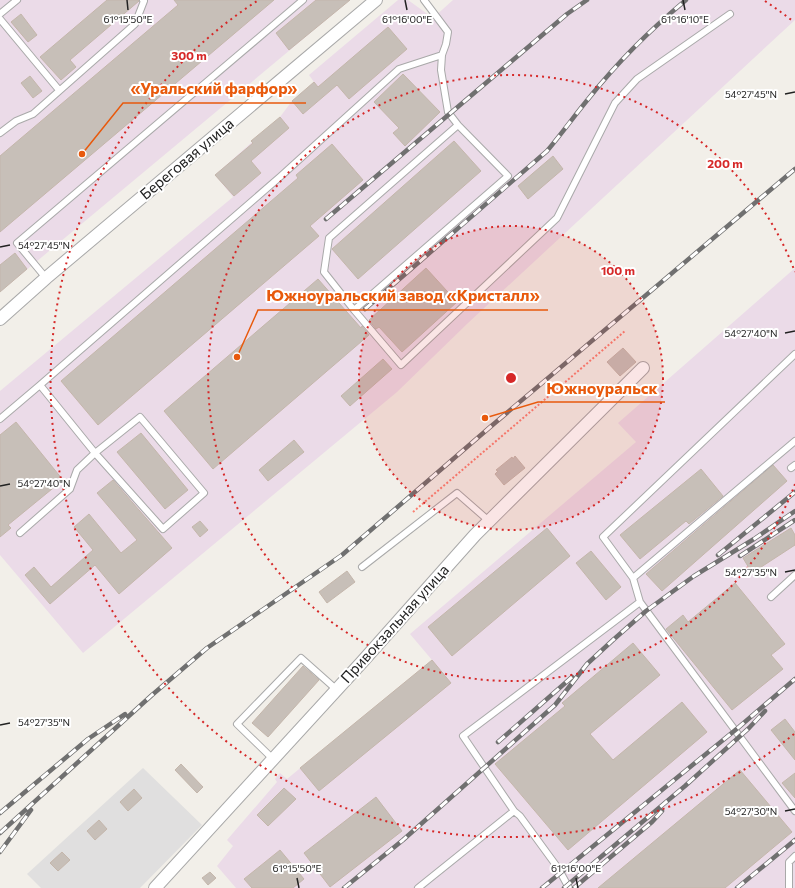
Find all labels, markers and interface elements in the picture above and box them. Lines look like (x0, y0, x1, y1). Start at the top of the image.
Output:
text: 61°15'50"E (103, 13, 153, 25)
text: 61°16'00"E (382, 13, 432, 25)
text: 61°16'10"E (661, 13, 709, 25)
text: 300 m (171, 48, 207, 62)
callout: «Уральский фарфор» (123, 75, 306, 103)
text: «Уральский фарфор» (131, 78, 297, 97)
text: 54°27'45"N (725, 88, 777, 100)
street label: Береговая улица (136, 114, 237, 203)
text: 200 m (707, 156, 743, 170)
text: 54°27'45"N (18, 239, 70, 251)
text: 100 m (601, 263, 635, 277)
callout: Южноуральский завод «Кристалл» (258, 282, 548, 310)
text: Южноуральский завод «Кристалл» (266, 285, 540, 304)
text: 54°27'40"N (724, 327, 778, 339)
centre of rings (504, 371, 518, 385)
callout: Южноуральск (538, 374, 665, 402)
text: Южноуральск (546, 378, 658, 397)
text: 54°27'40"N (17, 477, 71, 489)
street label: Привокзальная улица (336, 560, 452, 686)
text: 54°27'35"N (725, 566, 777, 578)
text: 54°27'35"N (18, 716, 70, 728)
text: 54°27'30"N (725, 805, 777, 817)
text: 61°15'50"E (272, 862, 322, 874)
text: 61°16'00"E (551, 862, 601, 874)

